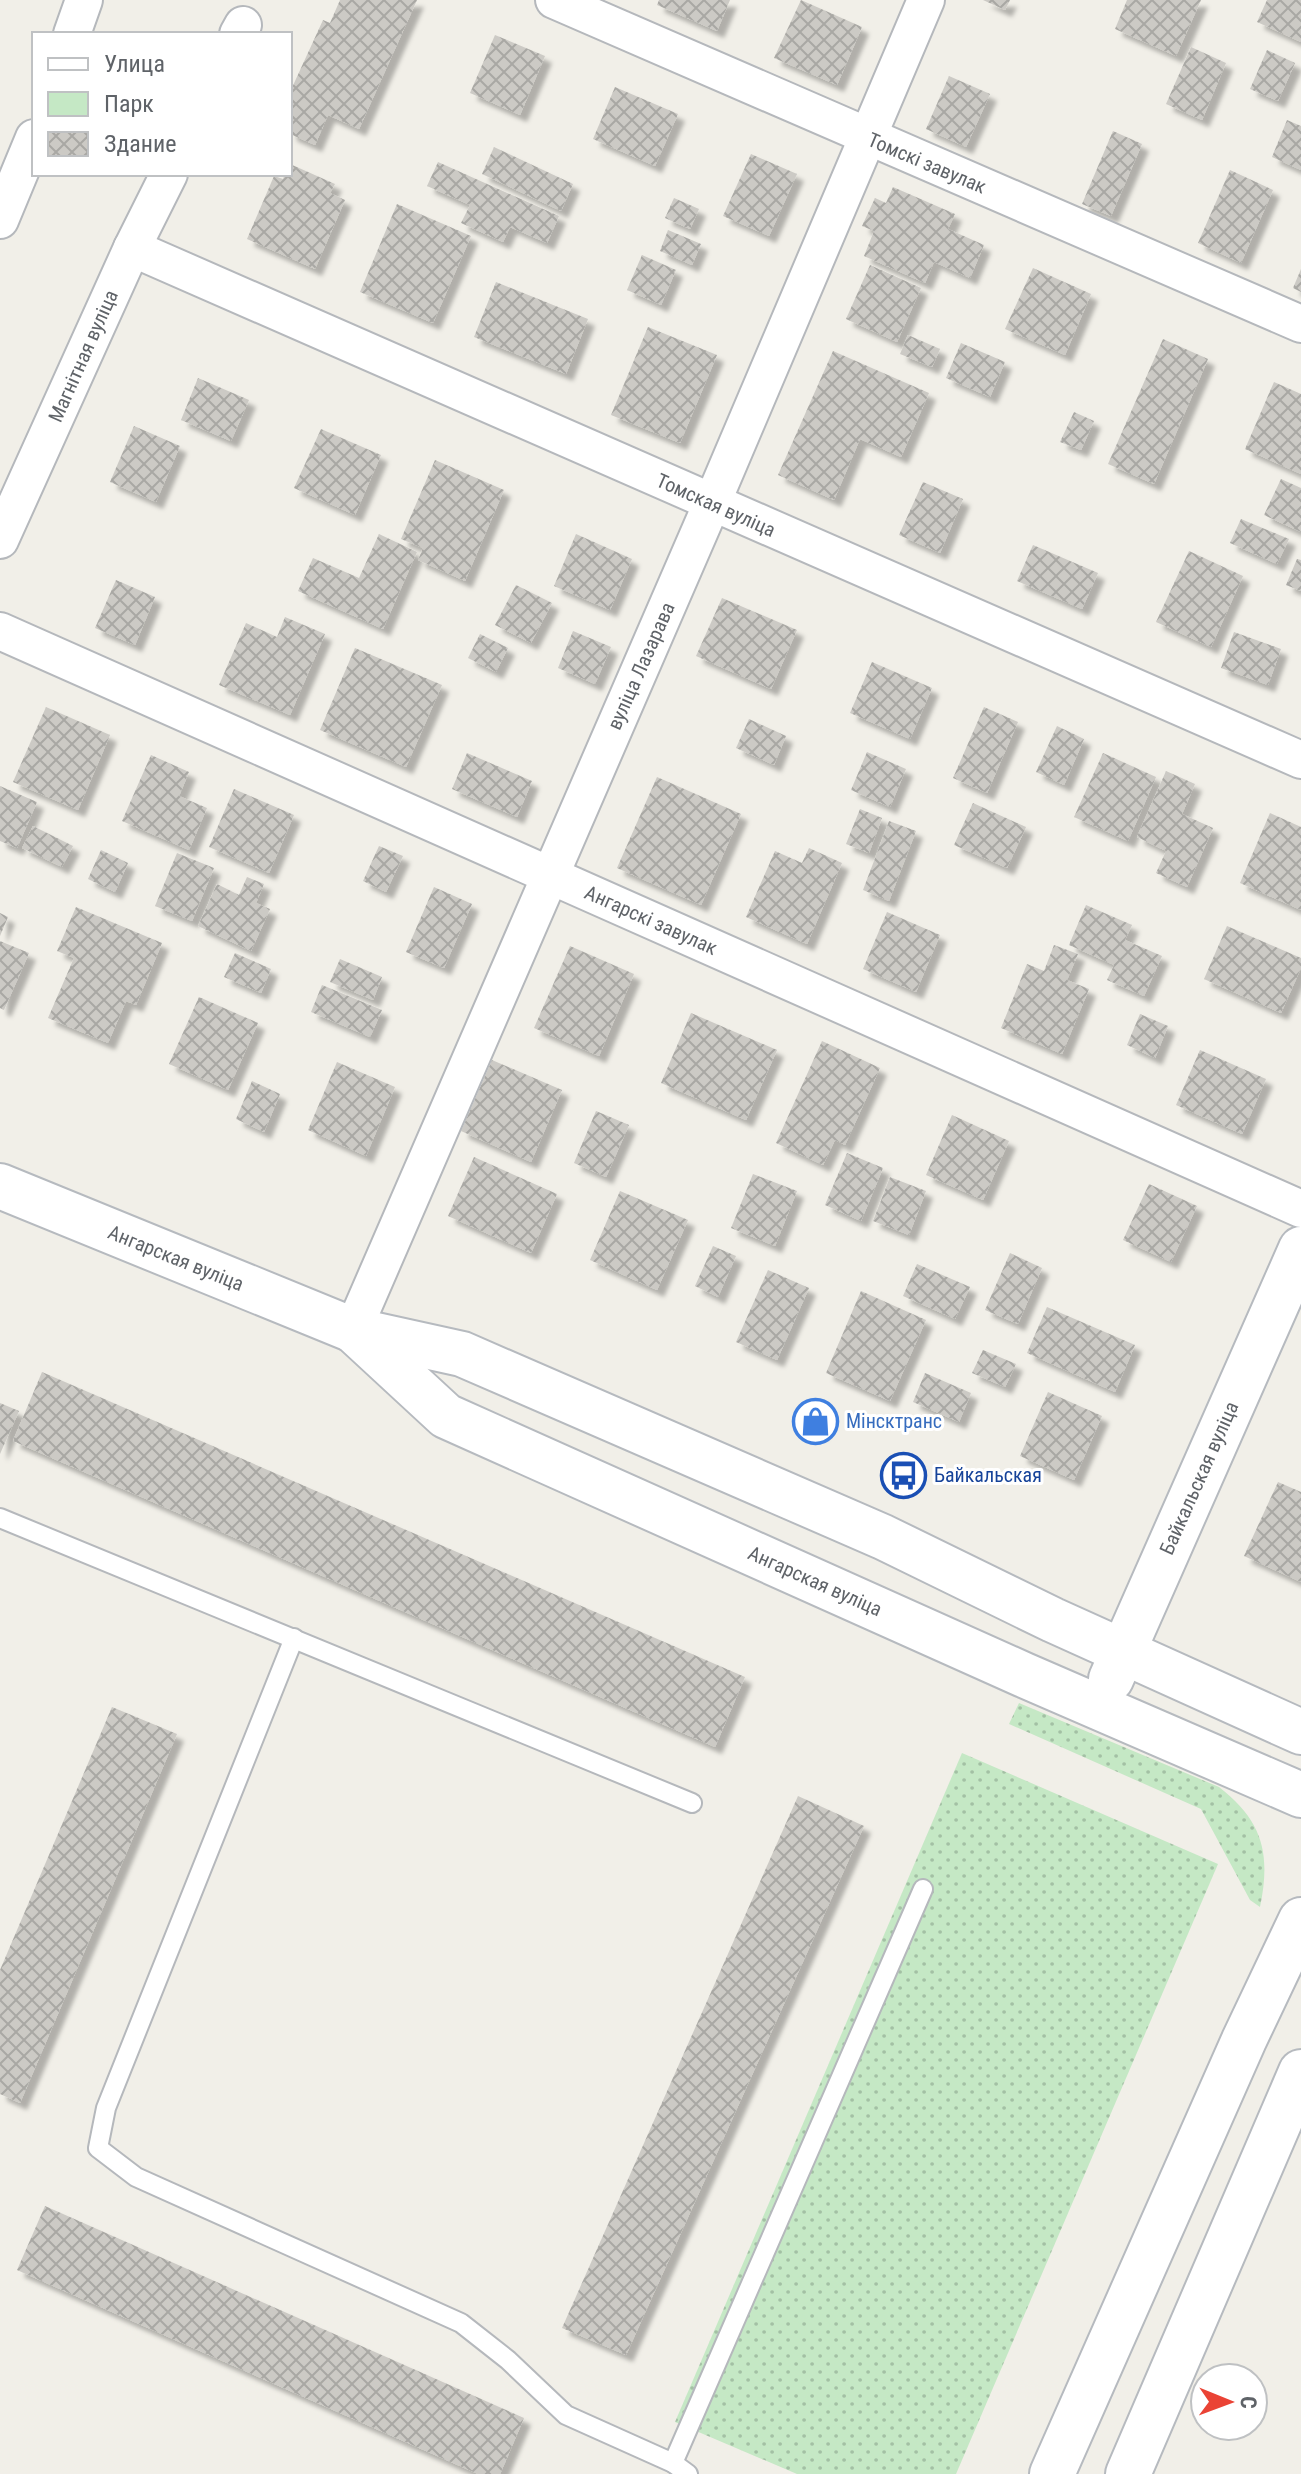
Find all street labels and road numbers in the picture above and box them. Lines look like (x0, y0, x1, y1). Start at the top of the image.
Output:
street label: Томскі завулак (864, 127, 990, 199)
street label: Магнітная вуліца (43, 286, 123, 426)
street label: Томская вуліца (653, 468, 779, 542)
street label: вуліца Лазарава (602, 599, 680, 733)
street label: Ангарскі завулак (581, 880, 721, 960)
street label: Ангарская вуліца (105, 1220, 247, 1296)
street label: Байкальская вуліца (1154, 1398, 1244, 1558)
street label: Ангарская вуліца (744, 1541, 886, 1621)

